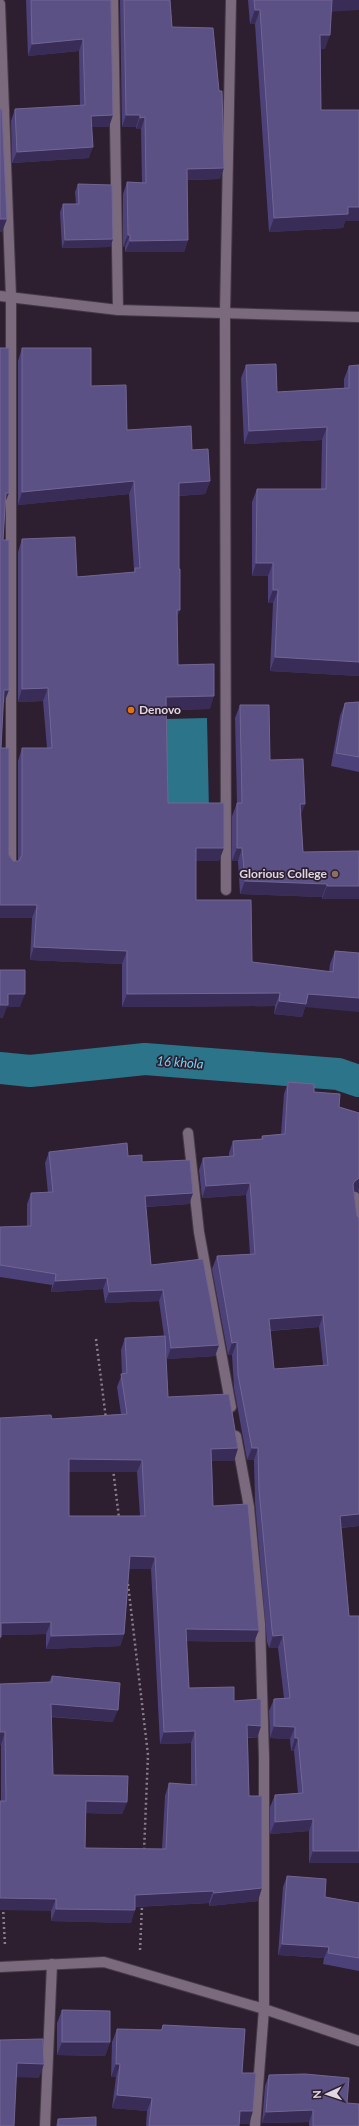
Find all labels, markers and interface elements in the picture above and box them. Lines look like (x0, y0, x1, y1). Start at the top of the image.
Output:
place label: Denovo (139, 702, 181, 717)
marker: Denovo (126, 705, 136, 715)
place label: Glorious College (239, 866, 328, 881)
marker: Glorious College (330, 869, 340, 879)
water label: 16 khola (156, 1052, 204, 1072)
north arrow (307, 2074, 347, 2114)
text: N (310, 2090, 323, 2099)

